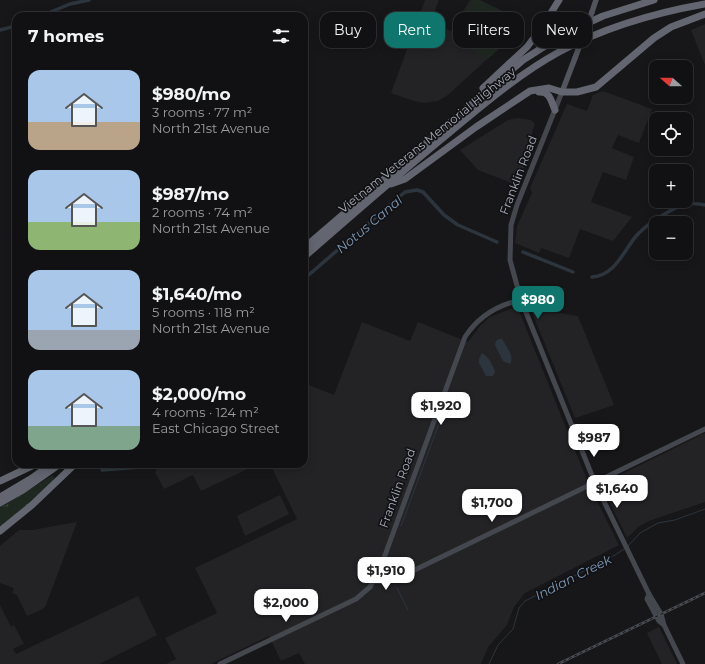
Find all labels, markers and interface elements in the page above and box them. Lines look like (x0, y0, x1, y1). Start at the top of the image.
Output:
chip: Buy (320, 12, 376, 48)
chip: Rent (384, 12, 445, 48)
chip: Filters (453, 12, 524, 48)
chip: New (532, 12, 592, 48)
icon: filters (270, 25, 292, 47)
text: 7 homes (28, 26, 104, 46)
north arrow (649, 60, 693, 104)
map controls (649, 60, 693, 260)
street label: Vietnam Veterans Memorial Highway (336, 64, 519, 216)
text: $980/mo (152, 84, 231, 104)
icon: home (60, 86, 108, 134)
text: 3 rooms · 77 m² (152, 104, 252, 120)
button: locate (649, 112, 693, 156)
text: North 21st Avenue (152, 120, 270, 136)
street label: Franklin Road (496, 133, 540, 217)
button: + (649, 164, 693, 208)
text: $987/mo (152, 184, 229, 204)
icon: home (60, 186, 108, 234)
water label: Notus Canal (333, 191, 406, 256)
text: 2 rooms · 74 m² (152, 204, 253, 220)
button: − (649, 216, 693, 260)
text: North 21st Avenue (152, 220, 270, 236)
text: $1,640/mo (152, 284, 242, 304)
icon: home (60, 286, 108, 334)
pin: $980 (514, 286, 562, 320)
text: $980 (521, 291, 555, 307)
text: 5 rooms · 118 m² (152, 304, 255, 320)
text: North 21st Avenue (152, 320, 270, 336)
text: $2,000/mo (152, 384, 246, 404)
icon: home (60, 386, 108, 434)
pin: $1,920 (408, 392, 474, 426)
text: $1,920 (420, 397, 462, 413)
text: 4 rooms · 124 m² (152, 404, 259, 420)
text: East Chicago Street (152, 420, 280, 436)
pin: $987 (570, 424, 618, 458)
text: $987 (577, 429, 611, 445)
street label: Franklin Road (376, 446, 418, 530)
pin: $1,640 (584, 475, 650, 509)
text: $1,640 (596, 480, 638, 496)
pin: $1,700 (459, 489, 525, 523)
text: $1,700 (471, 494, 513, 510)
water label: Indian Creek (532, 550, 615, 603)
pin: $1,910 (353, 557, 419, 591)
text: $1,910 (367, 562, 405, 578)
pin: $2,000 (253, 589, 319, 623)
text: $2,000 (263, 594, 309, 610)

